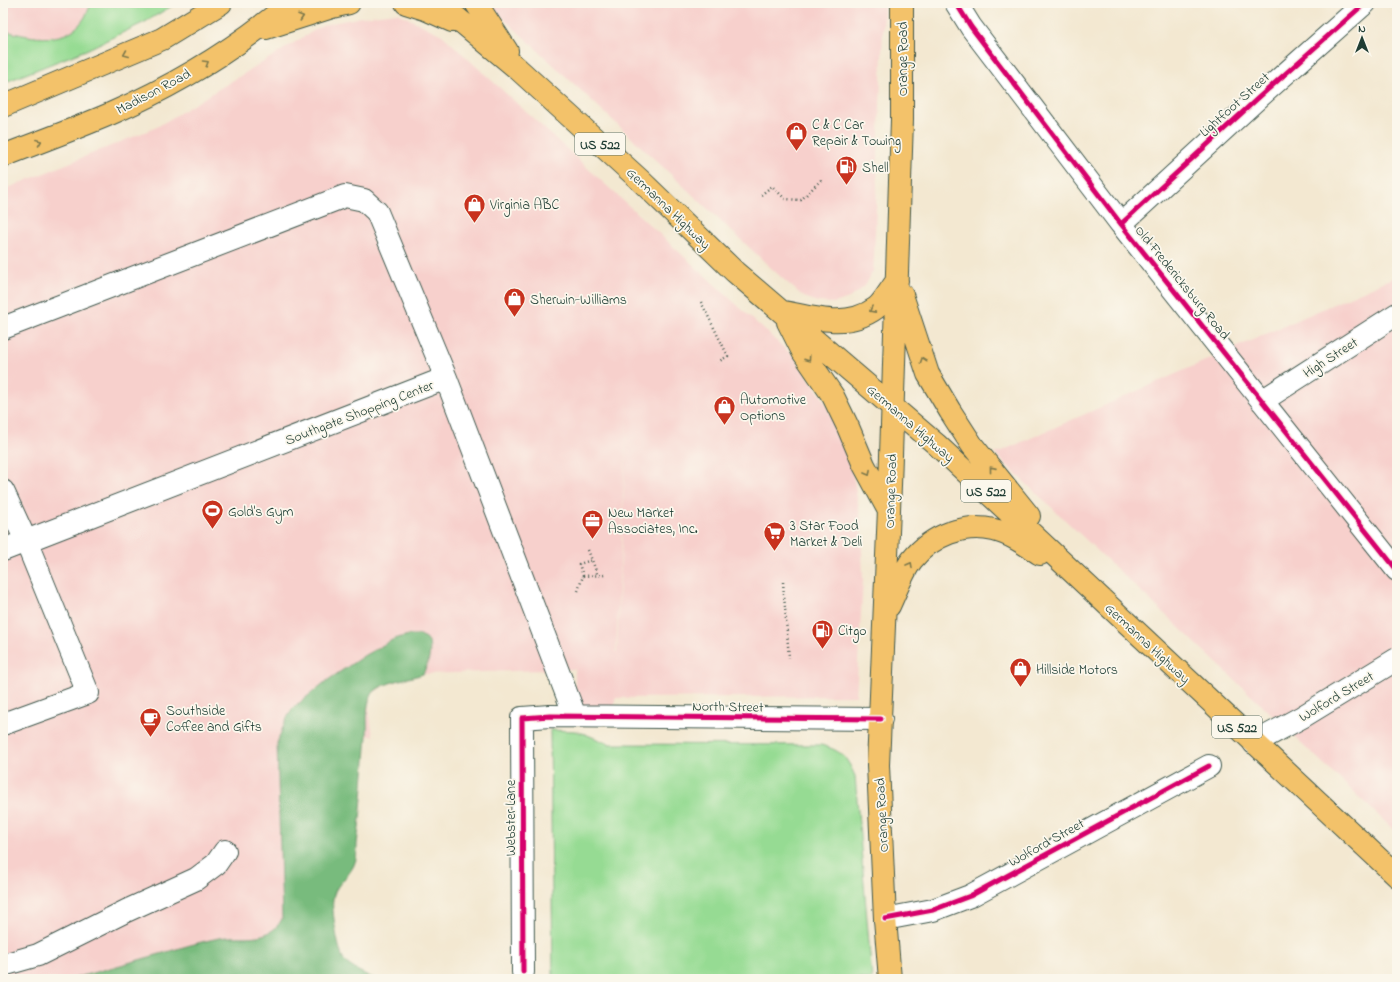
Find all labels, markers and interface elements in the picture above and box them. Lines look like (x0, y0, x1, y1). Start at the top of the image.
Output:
one-way arrow (297, 13, 304, 22)
north arrow (1342, 18, 1382, 58)
text: N (1358, 21, 1366, 37)
street label: Orange Road (893, 22, 915, 96)
one-way arrow (123, 49, 131, 57)
one-way arrow (202, 60, 209, 68)
street label: Madison Road (113, 64, 195, 121)
street label: Lightfoot Street (1195, 68, 1276, 143)
place label: C & C Car Repair & Towing (812, 115, 901, 153)
shop icon: C & C Car Repair & Towing (783, 119, 809, 152)
road number: US 522 (575, 133, 625, 155)
one-way arrow (36, 138, 43, 146)
fuel station icon: Shell (834, 154, 860, 187)
place label: Shell (862, 158, 889, 179)
street label: Germanna Highway (620, 163, 715, 256)
shop icon: Virginia ABC (461, 191, 487, 224)
place label: Virginia ABC (489, 195, 559, 217)
street label: Old Fredericksburg Road (1128, 221, 1235, 345)
shop icon: Sherwin-Williams (502, 286, 528, 319)
place label: Sherwin-Williams (530, 290, 627, 311)
one-way arrow (869, 305, 876, 313)
street label: High Street (1299, 332, 1363, 385)
one-way arrow (803, 354, 810, 361)
one-way arrow (920, 356, 928, 363)
street label: Southgate Shopping Center (282, 375, 438, 452)
street label: Germanna Highway (861, 380, 959, 469)
place label: Automotive Options (740, 390, 807, 427)
shop icon: Automotive Options (711, 394, 737, 427)
street label: Orange Road (880, 453, 904, 529)
one-way arrow (990, 467, 997, 474)
one-way arrow (864, 469, 871, 476)
road number: US 522 (961, 480, 1011, 502)
sports icon: Gold's Gym (200, 498, 226, 531)
place label: Gold's Gym (228, 502, 294, 524)
place label: New Market Associates, Inc. (608, 503, 698, 540)
office icon: New Market Associates, Inc. (579, 507, 605, 540)
place label: 3 Star Food Market & Deli (790, 516, 862, 553)
supermarket icon: 3 Star Food Market & Deli (762, 520, 788, 553)
one-way arrow (905, 562, 912, 569)
street label: Germanna Highway (1099, 599, 1195, 690)
fuel station icon: Citgo (809, 617, 835, 650)
place label: Citgo (838, 621, 867, 643)
shop icon: Hillside Motors (1007, 656, 1033, 689)
place label: Hillside Motors (1036, 660, 1118, 681)
street label: Wolford Street (1295, 667, 1378, 728)
street label: North Street (692, 696, 764, 719)
place label: Southside Coffee and Gifts (166, 701, 262, 738)
cafe icon: Southside Coffee and Gifts (137, 705, 163, 738)
road number: US 522 (1212, 716, 1262, 738)
street label: Orange Road (870, 777, 896, 853)
street label: Webster Lane (501, 779, 522, 856)
street label: Wolford Street (1005, 814, 1089, 873)

